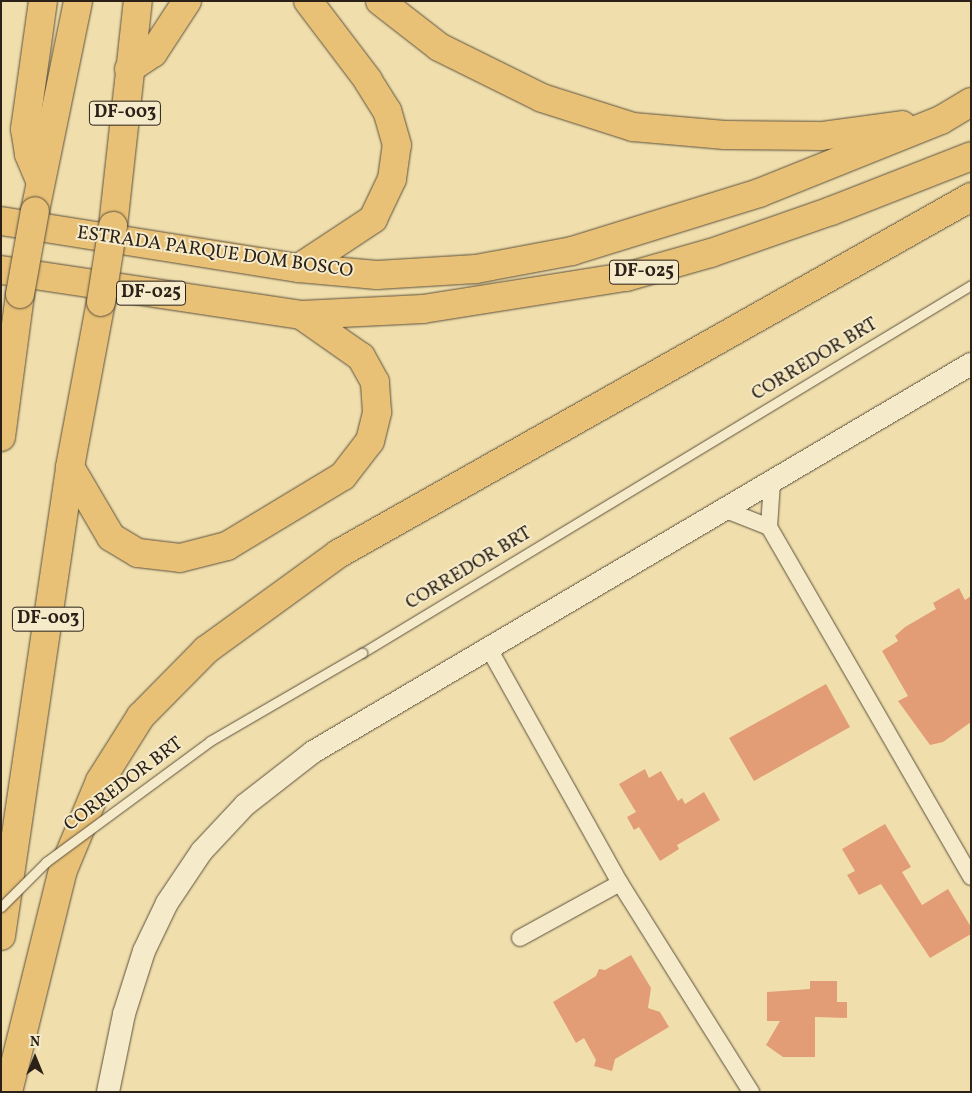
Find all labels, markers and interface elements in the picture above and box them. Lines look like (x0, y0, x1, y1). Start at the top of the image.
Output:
road number: DF-003 (89, 98, 161, 128)
street label: ESTRADA PARQUE DOM BOSCO (75, 222, 355, 284)
road number: DF-025 (609, 256, 679, 288)
road number: DF-025 (116, 278, 186, 308)
street label: CORREDOR BRT (748, 314, 882, 406)
street label: CORREDOR BRT (402, 523, 536, 615)
road number: DF-003 (12, 604, 84, 634)
street label: CORREDOR BRT (60, 733, 188, 837)
north arrow (10, 1033, 60, 1083)
text: N (30, 1033, 40, 1052)

